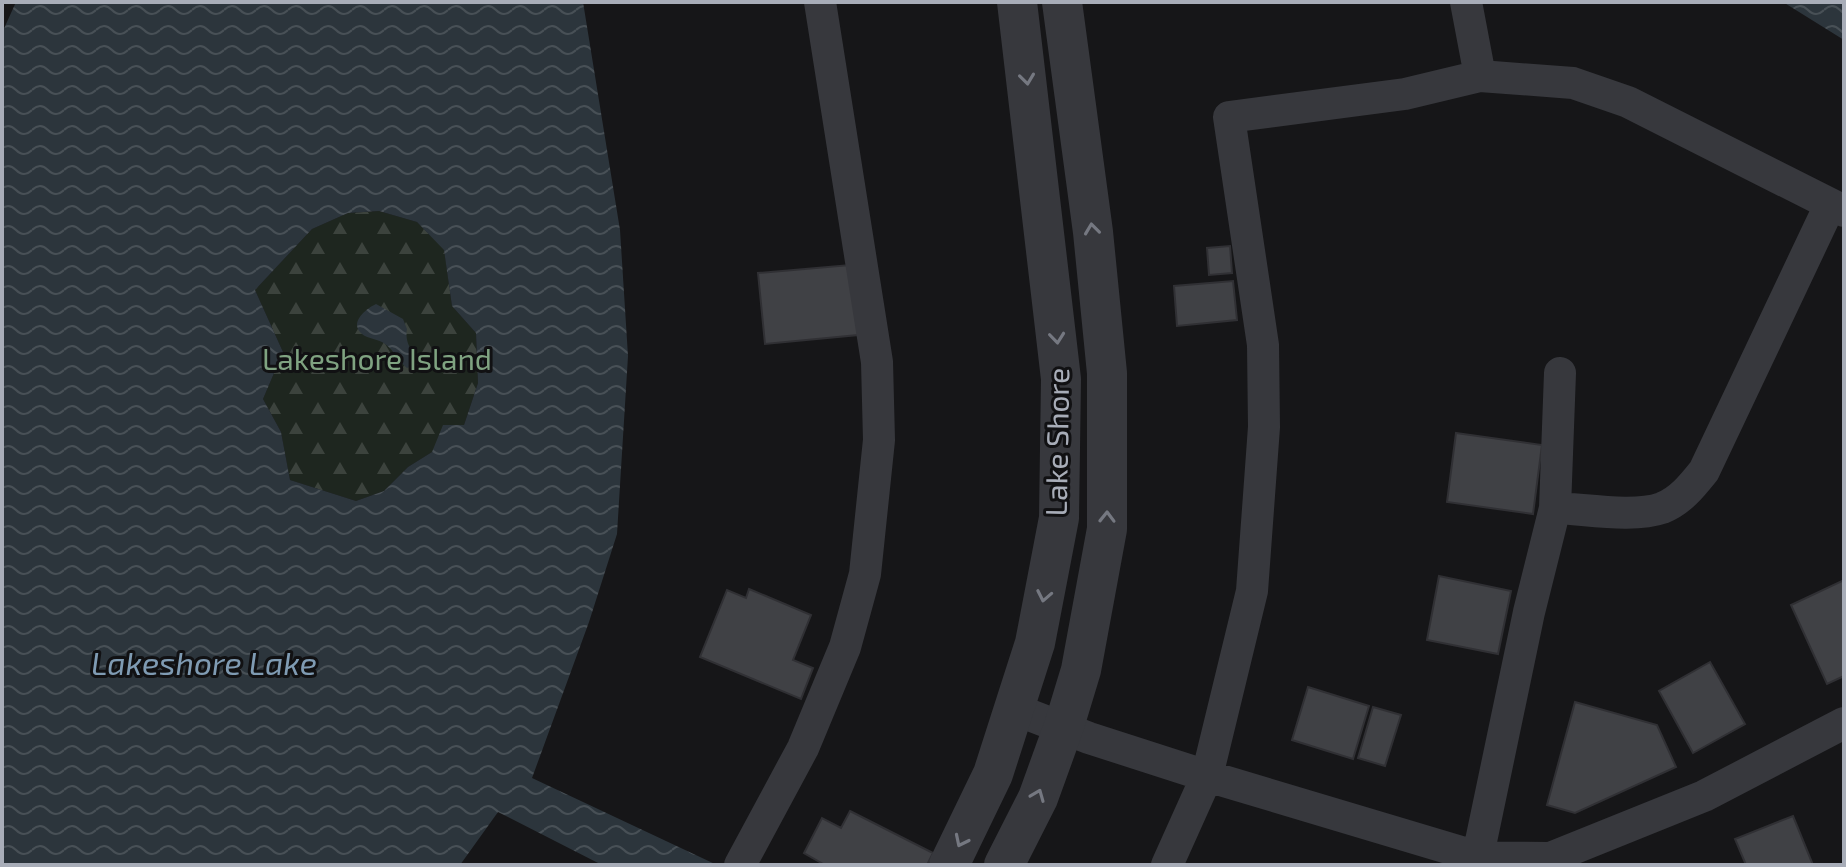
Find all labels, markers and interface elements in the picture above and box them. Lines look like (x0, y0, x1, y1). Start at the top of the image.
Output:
one-way arrow (1018, 72, 1035, 86)
one-way arrow (1084, 223, 1101, 236)
one-way arrow (1049, 332, 1066, 345)
park label: Lakeshore Island (262, 340, 492, 376)
street label: Lake Shore (1037, 367, 1075, 517)
one-way arrow (1098, 510, 1116, 523)
one-way arrow (1037, 589, 1054, 603)
water label: Lakeshore Lake (91, 643, 317, 681)
one-way arrow (1029, 789, 1045, 803)
one-way arrow (954, 833, 970, 847)

